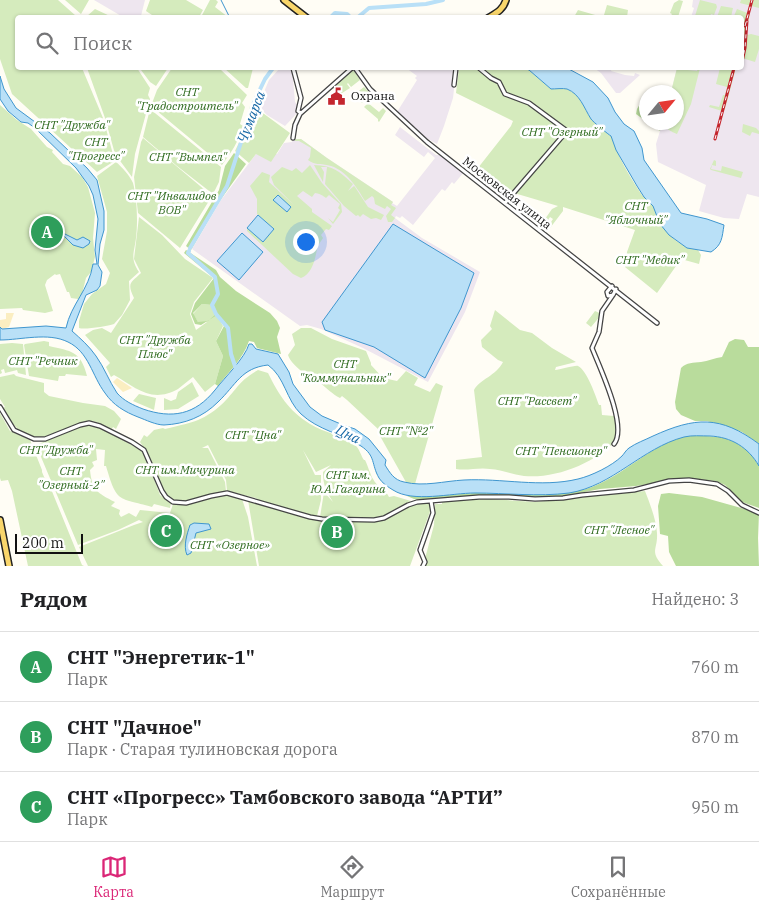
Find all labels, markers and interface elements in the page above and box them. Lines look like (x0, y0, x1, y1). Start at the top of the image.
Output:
search box (15, 15, 744, 70)
icon: search (33, 29, 61, 57)
text: Поиск (73, 31, 132, 55)
park label: СНТ "Градостроитель" (136, 84, 239, 113)
north arrow (639, 85, 684, 130)
public building icon: Охрана (327, 86, 347, 106)
water label: Чумарса (233, 88, 269, 146)
place label: Охрана (351, 88, 395, 103)
park label: СНТ "Дружба" (34, 117, 111, 132)
park label: СНТ "Озерный" (522, 124, 604, 139)
park label: СНТ "Прогресс" (67, 134, 126, 163)
park label: СНТ "Вымпел" (149, 149, 228, 164)
street label: Московская улица (460, 153, 555, 232)
park label: СНТ "Инвалидов ВОВ" (127, 188, 217, 217)
park label: СНТ "Яблочный" (605, 198, 669, 227)
pin: A (31, 213, 63, 251)
your location (293, 229, 319, 255)
park label: СНТ "Медик" (616, 252, 686, 267)
park label: СНТ "Дружба Плюс" (119, 332, 191, 361)
park label: СНТ "Речник (8, 353, 78, 368)
park label: СНТ "Коммунальник" (299, 356, 392, 385)
park label: СНТ "Рассвет" (498, 393, 578, 408)
water label: Цна (332, 420, 364, 448)
park label: СНТ "№2" (379, 423, 434, 438)
park label: СНТ "Цна" (225, 427, 282, 442)
park label: СНТ"Дружба" (19, 442, 94, 457)
park label: СНТ "Пенсионер" (515, 443, 608, 458)
park label: СНТ им.Мичурина (135, 462, 235, 477)
park label: СНТ "Озерный-2" (38, 463, 106, 492)
park label: СНТ им. Ю.А.Гагарина (309, 467, 386, 496)
pin: C (150, 512, 182, 550)
pin: B (321, 513, 353, 551)
park label: СНТ "Лесное" (584, 522, 655, 537)
scale bar (15, 531, 82, 554)
text: 200 m (22, 534, 64, 552)
park label: СНТ «Озерное» (190, 537, 270, 552)
text: Рядом (20, 585, 88, 613)
text: Найдено: 3 (651, 589, 739, 609)
text: СНТ "Энергетик-1" (67, 645, 255, 669)
text: A (30, 657, 42, 677)
text: 760 m (691, 657, 739, 677)
text: Парк (67, 669, 107, 689)
text: СНТ "Дачное" (67, 715, 202, 739)
text: B (30, 727, 42, 747)
text: 870 m (691, 727, 739, 747)
text: Парк · Старая тулиновская дорога (67, 739, 338, 759)
text: СНТ «Прогресс» Тамбовского завода “АРТИ” (67, 785, 503, 809)
text: C (31, 797, 41, 817)
text: 950 m (691, 797, 739, 817)
text: Парк (67, 809, 107, 829)
tab: Карта (93, 853, 134, 901)
tab: Маршрут (320, 853, 384, 901)
tab: Сохранённые (571, 853, 666, 901)

